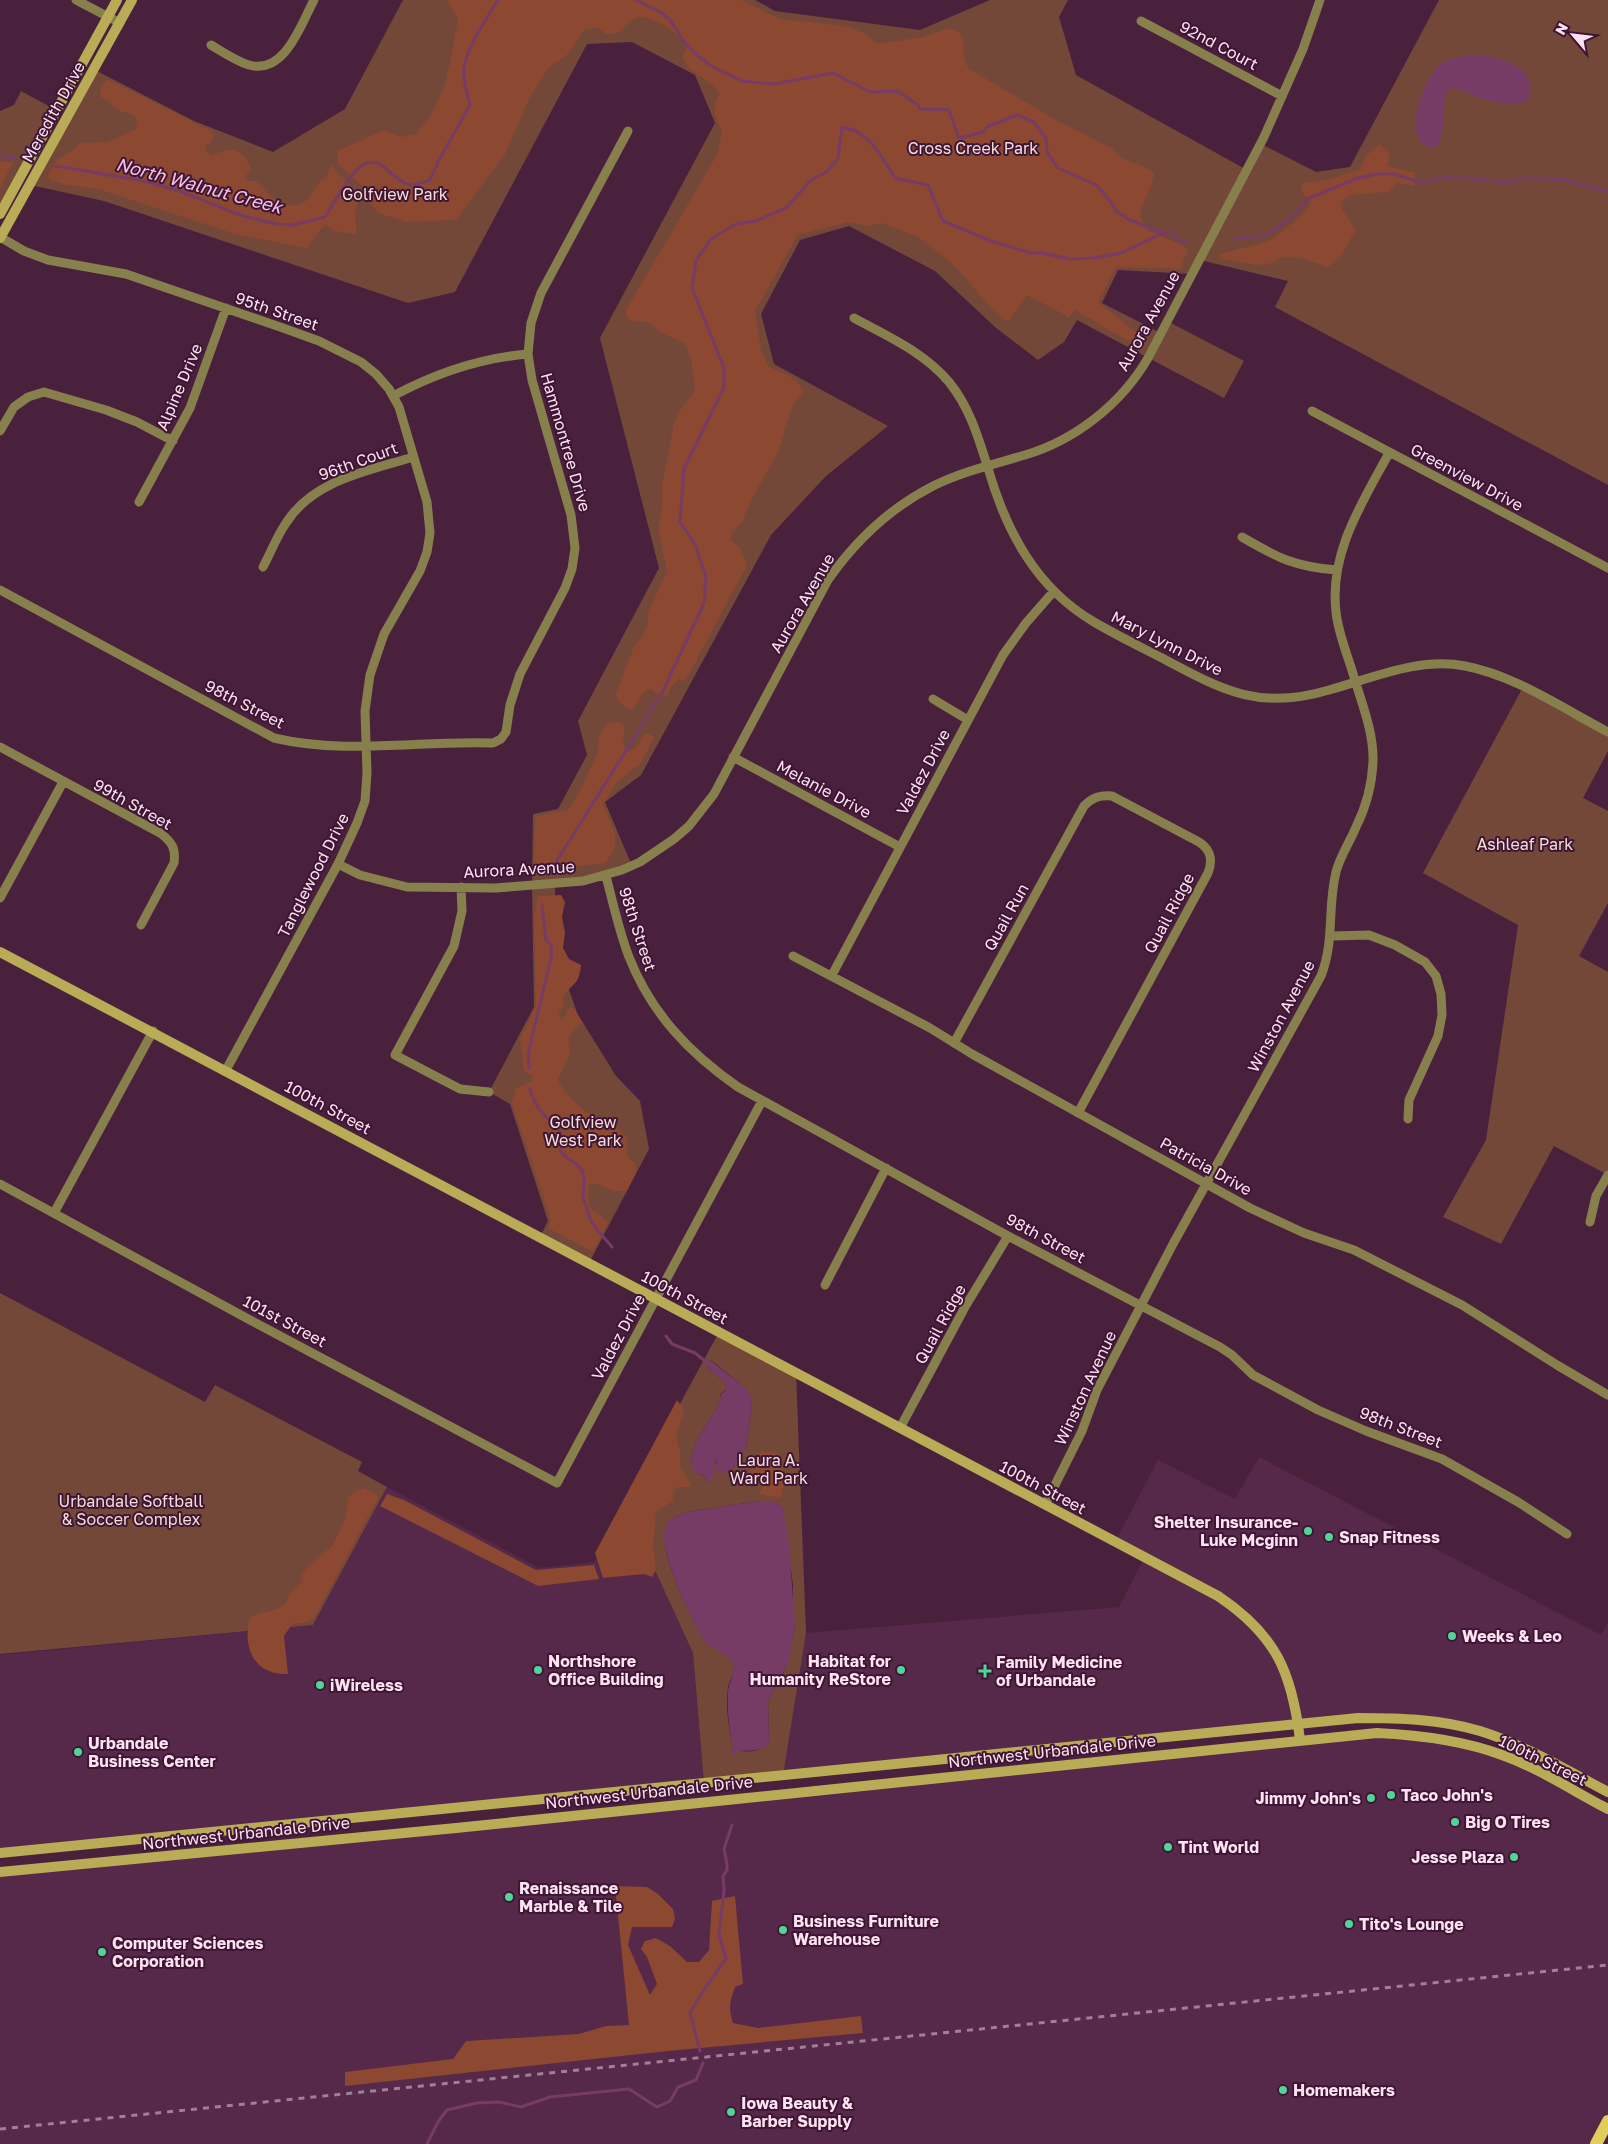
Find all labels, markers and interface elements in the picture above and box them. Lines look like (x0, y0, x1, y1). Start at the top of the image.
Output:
north arrow (1548, 10, 1598, 60)
street label: 92nd Court (1176, 16, 1262, 74)
text: N (1551, 20, 1571, 37)
street label: Meredith Drive (17, 58, 89, 166)
park label: Cross Creek Park (908, 138, 1038, 158)
water label: North Walnut Creek (114, 152, 286, 218)
park label: Golfview Park (342, 184, 448, 204)
street label: Aurora Avenue (1112, 267, 1184, 375)
street label: 95th Street (233, 287, 321, 335)
street label: Alpine Drive (152, 341, 206, 433)
street label: Hammontree Drive (537, 370, 595, 514)
street label: 96th Court (316, 437, 400, 485)
street label: Greenview Drive (1407, 439, 1527, 515)
street label: Aurora Avenue (765, 550, 839, 656)
street label: Mary Lynn Drive (1108, 606, 1226, 680)
street label: 98th Street (202, 675, 288, 733)
street label: Valdez Drive (892, 725, 954, 819)
street label: Melanie Drive (773, 756, 875, 822)
street label: 99th Street (90, 774, 176, 834)
street label: Tanglewood Drive (273, 810, 353, 940)
park label: Ashleaf Park (1477, 834, 1573, 854)
street label: Aurora Avenue (463, 856, 575, 882)
street label: Quail Ridge (1139, 869, 1199, 957)
street label: Quail Run (979, 880, 1033, 954)
street label: 98th Street (615, 885, 661, 973)
street label: Winston Avenue (1243, 956, 1319, 1076)
street label: 100th Street (281, 1076, 375, 1138)
park label: Golfview West Park (544, 1112, 622, 1150)
street label: Patricia Drive (1157, 1133, 1255, 1199)
street label: 98th Street (1003, 1209, 1089, 1267)
street label: 100th Street (638, 1266, 732, 1328)
street label: Quail Ridge (910, 1281, 970, 1367)
street label: Valdez Drive (587, 1290, 649, 1384)
street label: 101st Street (240, 1291, 330, 1351)
street label: Winston Avenue (1050, 1327, 1120, 1449)
street label: 98th Street (1357, 1402, 1445, 1452)
park label: Laura A. Ward Park (730, 1450, 808, 1488)
street label: 100th Street (996, 1456, 1090, 1518)
park label: Urbandale Softball & Soccer Complex (59, 1491, 203, 1529)
place label: Shelter Insurance- Luke Mcginn (1154, 1512, 1298, 1550)
marker: Shelter Insurance- Luke Mcginn (1302, 1525, 1314, 1537)
place label: Snap Fitness (1339, 1527, 1440, 1547)
marker: Snap Fitness (1323, 1531, 1335, 1543)
place label: Weeks & Leo (1462, 1626, 1562, 1646)
marker: Weeks & Leo (1446, 1630, 1458, 1642)
place label: Northshore Office Building (548, 1651, 664, 1689)
place label: Habitat for Humanity ReStore (750, 1651, 891, 1689)
place label: Family Medicine of Urbandale (996, 1652, 1122, 1690)
marker: Northshore Office Building (532, 1664, 544, 1676)
marker: Habitat for Humanity ReStore (895, 1664, 907, 1676)
marker: Family Medicine of Urbandale (978, 1664, 992, 1678)
place label: iWireless (330, 1675, 403, 1695)
marker: iWireless (314, 1679, 326, 1691)
street label: Northwest Urbandale Drive (947, 1730, 1157, 1772)
street label: 100th Street (1496, 1730, 1590, 1790)
place label: Urbandale Business Center (88, 1733, 216, 1771)
marker: Urbandale Business Center (72, 1746, 84, 1758)
street label: Northwest Urbandale Drive (544, 1771, 754, 1813)
place label: Taco John's (1401, 1785, 1493, 1805)
place label: Jimmy John's (1255, 1788, 1361, 1808)
marker: Taco John's (1385, 1789, 1397, 1801)
marker: Jimmy John's (1365, 1792, 1377, 1804)
street label: Northwest Urbandale Drive (141, 1812, 351, 1854)
place label: Big O Tires (1465, 1812, 1550, 1832)
marker: Big O Tires (1449, 1816, 1461, 1828)
place label: Tint World (1178, 1837, 1259, 1857)
marker: Tint World (1162, 1841, 1174, 1853)
place label: Jesse Plaza (1411, 1847, 1504, 1867)
marker: Jesse Plaza (1508, 1851, 1520, 1863)
place label: Renaissance Marble & Tile (519, 1878, 622, 1916)
marker: Renaissance Marble & Tile (503, 1891, 515, 1903)
place label: Business Furniture Warehouse (793, 1911, 939, 1949)
place label: Tito's Lounge (1359, 1914, 1464, 1934)
marker: Tito's Lounge (1343, 1918, 1355, 1930)
marker: Business Furniture Warehouse (777, 1924, 789, 1936)
place label: Computer Sciences Corporation (112, 1933, 263, 1971)
marker: Computer Sciences Corporation (96, 1946, 108, 1958)
place label: Homemakers (1293, 2080, 1395, 2100)
marker: Homemakers (1277, 2084, 1289, 2096)
place label: Iowa Beauty & Barber Supply (741, 2093, 854, 2131)
marker: Iowa Beauty & Barber Supply (725, 2106, 737, 2118)

